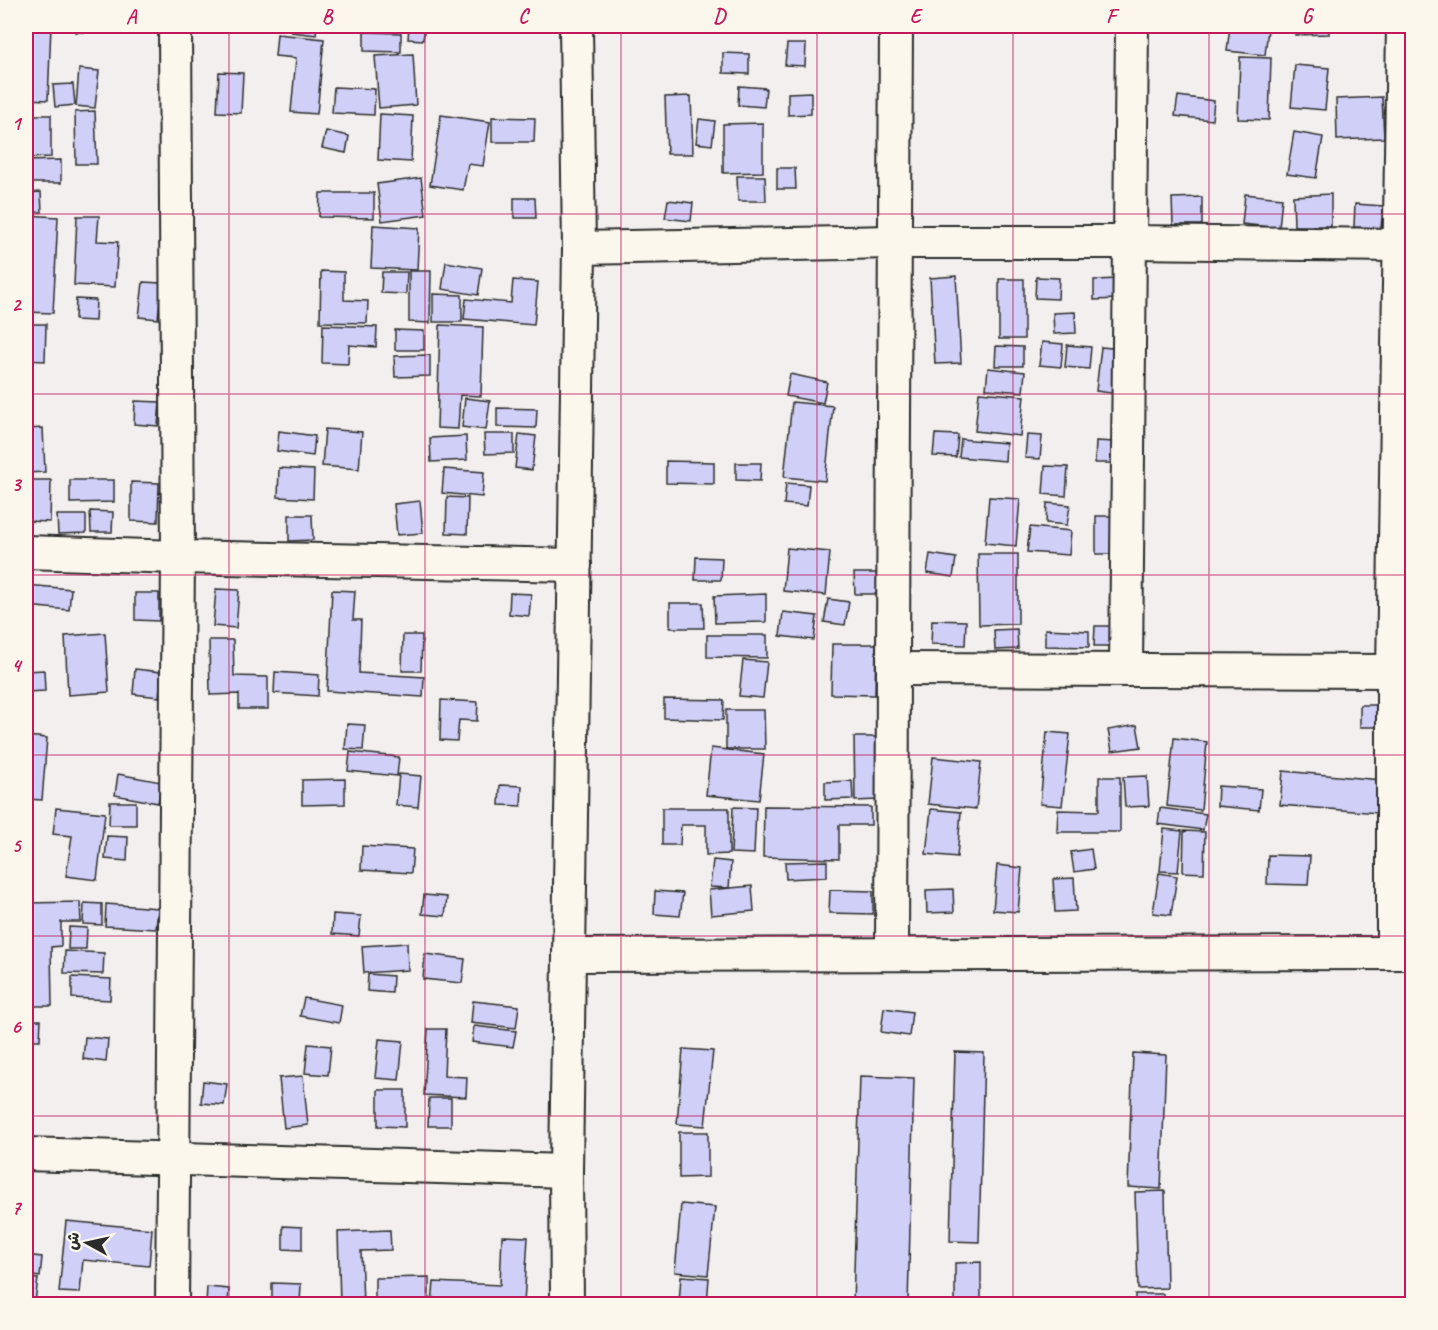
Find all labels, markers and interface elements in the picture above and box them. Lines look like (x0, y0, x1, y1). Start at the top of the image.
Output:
text: A (126, 4, 138, 29)
text: B (322, 4, 334, 29)
text: C (518, 4, 530, 29)
text: D (713, 4, 727, 29)
text: E (910, 4, 924, 29)
text: F (1106, 4, 1120, 29)
text: G (1302, 4, 1315, 29)
text: 1 (12, 111, 23, 136)
text: 2 (12, 292, 23, 317)
text: 3 (12, 472, 23, 497)
text: 4 (12, 653, 24, 678)
text: 5 (12, 833, 23, 858)
text: 6 (11, 1014, 22, 1039)
text: 7 (12, 1195, 23, 1220)
north arrow (57, 1213, 117, 1273)
text: ش (62, 1231, 84, 1251)

